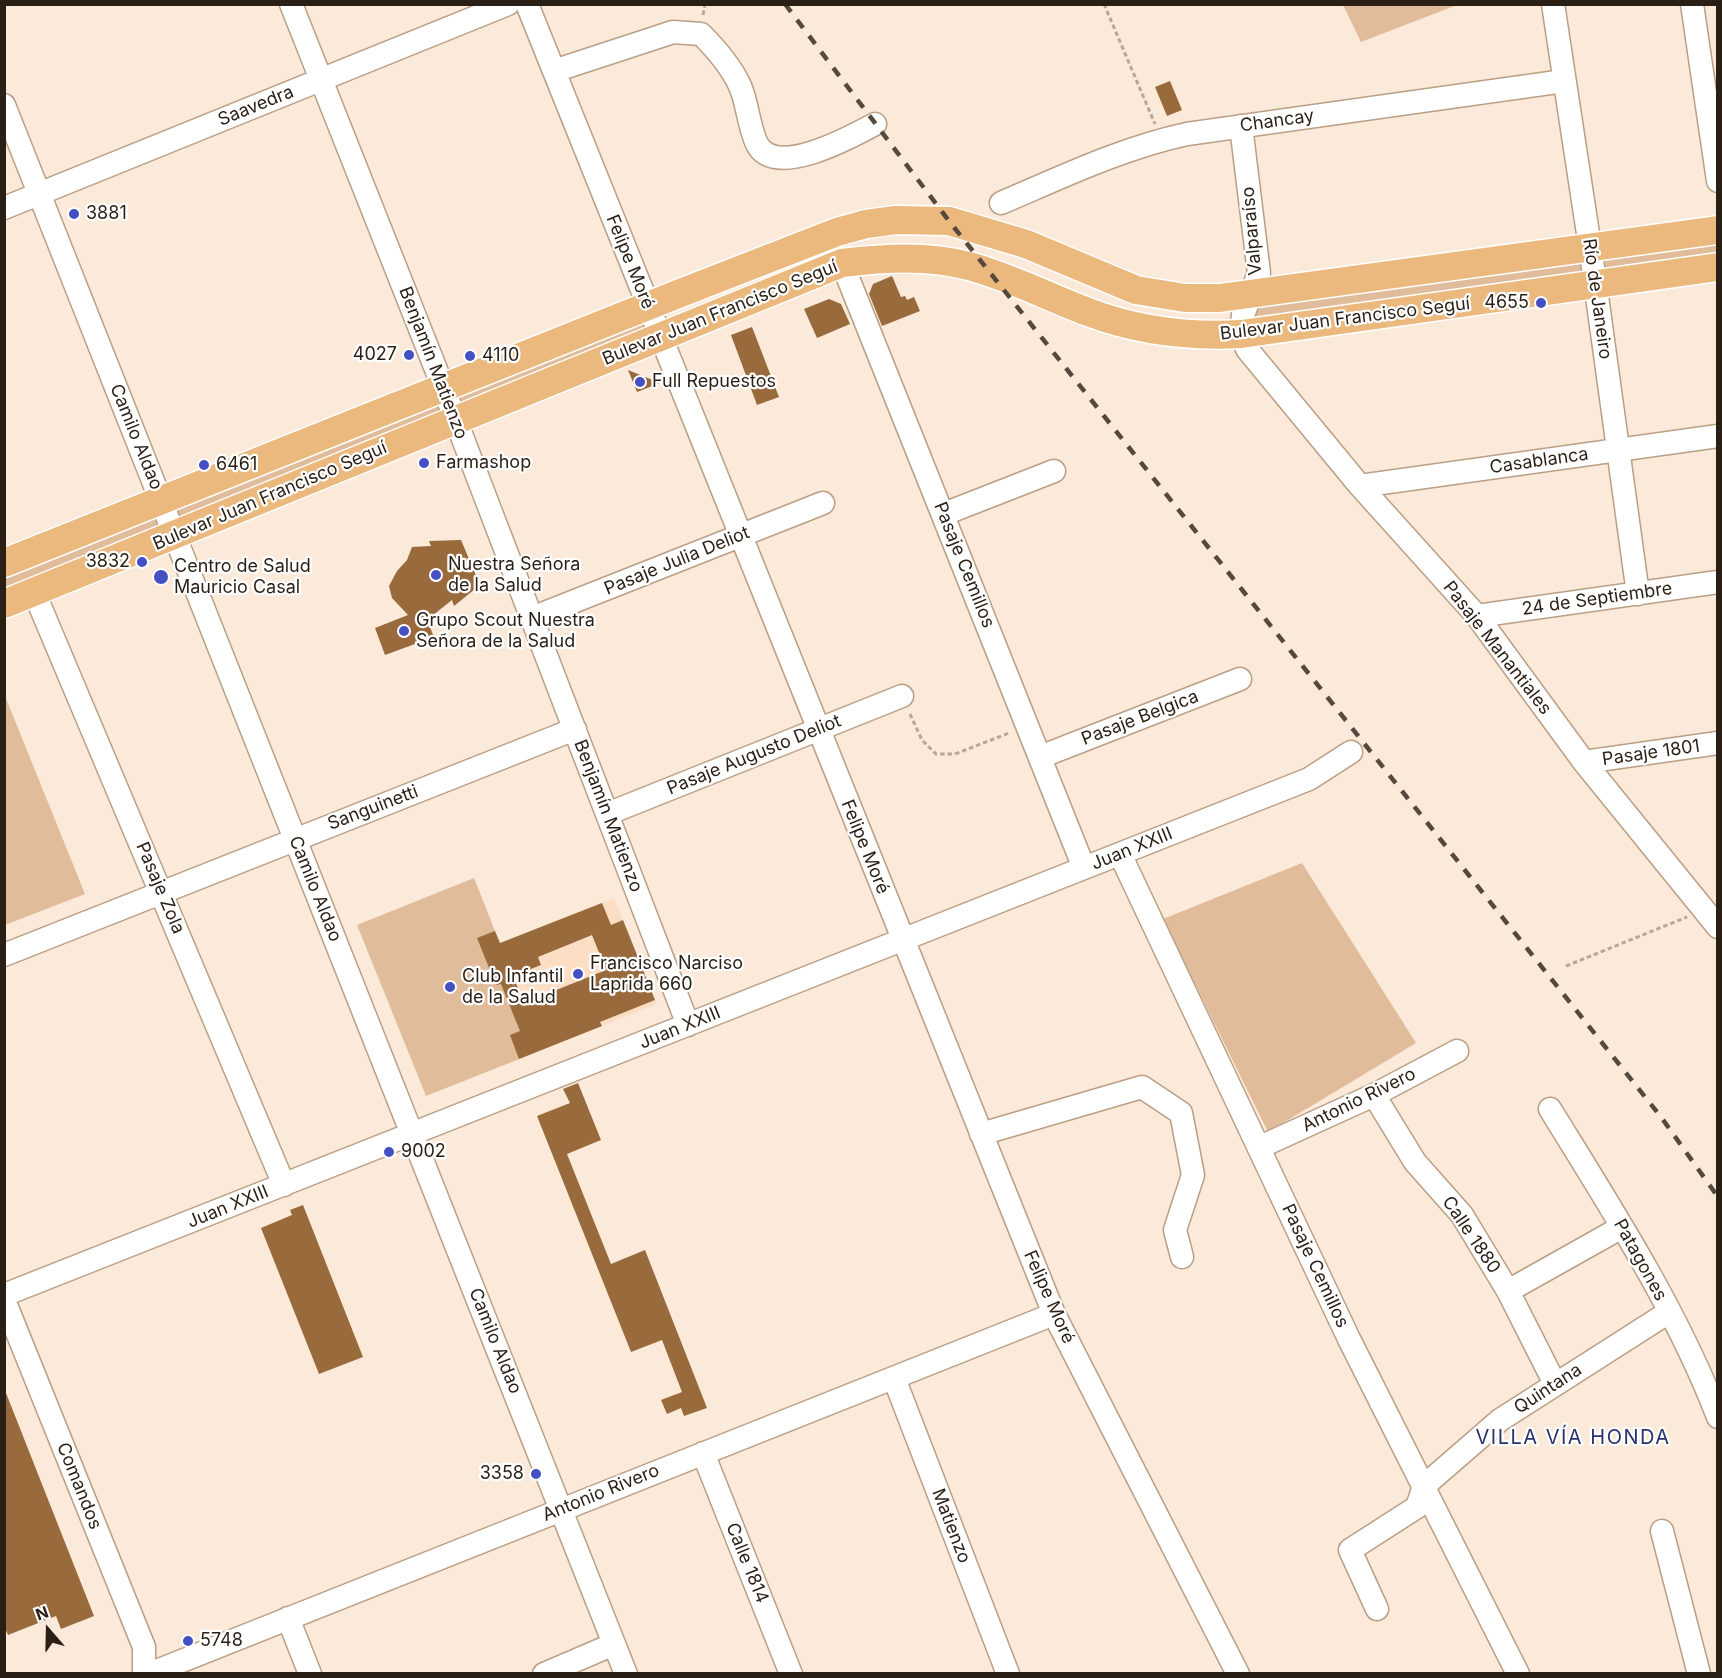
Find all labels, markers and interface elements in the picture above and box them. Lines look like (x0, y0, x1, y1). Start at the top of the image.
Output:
street label: Saavedra (215, 81, 297, 131)
street label: Chancay (1238, 105, 1316, 137)
street label: Valparaíso (1237, 186, 1267, 276)
place label: 3881 (86, 203, 127, 225)
marker: 3881 (67, 207, 81, 221)
street label: Felipe Moré (601, 212, 659, 312)
street label: Río de Janeiro (1578, 237, 1616, 361)
street label: Bulevar Juan Francisco Seguí (599, 256, 841, 370)
street label: Benjamín Matienzo (394, 284, 472, 442)
place label: 4655 (1484, 292, 1529, 314)
street label: Bulevar Juan Francisco Seguí (1219, 293, 1471, 345)
marker: 4655 (1534, 296, 1548, 310)
place label: 4027 (353, 344, 397, 366)
place label: 4110 (482, 345, 519, 367)
marker: 4027 (402, 348, 416, 362)
marker: 4110 (463, 349, 477, 363)
place label: Full Repuestos (652, 371, 776, 393)
marker: Full Repuestos (633, 375, 647, 389)
street label: Camilo Aldao (105, 381, 167, 493)
street label: Bulevar Juan Francisco Seguí (150, 437, 390, 555)
street label: Casablanca (1488, 443, 1590, 479)
place label: Farmashop (436, 452, 531, 474)
place label: 6461 (216, 454, 257, 476)
marker: Farmashop (417, 456, 431, 470)
marker: 6461 (197, 458, 211, 472)
street label: Pasaje Cemillos (929, 499, 999, 631)
street label: Pasaje Julia Deliot (601, 522, 753, 600)
place label: 3832 (86, 551, 130, 573)
place label: Nuestra Señora de la Salud (448, 554, 580, 596)
marker: 3832 (135, 555, 149, 569)
place label: Centro de Salud Mauricio Casal (174, 556, 311, 598)
marker: Centro de Salud Mauricio Casal (152, 568, 170, 586)
marker: Nuestra Señora de la Salud (429, 568, 443, 582)
street label: Pasaje Manantiales (1438, 577, 1556, 719)
street label: 24 de Septiembre (1520, 578, 1674, 620)
place label: Grupo Scout Nuestra Señora de la Salud (416, 610, 595, 652)
marker: Grupo Scout Nuestra Señora de la Salud (397, 624, 411, 638)
street label: Pasaje Belgica (1078, 686, 1202, 750)
street label: Pasaje Augusto Deliot (664, 710, 844, 800)
street label: Pasaje 1801 (1601, 735, 1701, 771)
street label: Benjamín Matienzo (569, 737, 647, 895)
street label: Sanguinetti (325, 781, 421, 835)
street label: Felipe Moré (836, 797, 894, 897)
street label: Juan XXIII (1088, 823, 1176, 875)
street label: Camilo Aldao (284, 833, 346, 945)
street label: Pasaje Zola (131, 839, 189, 937)
place label: Francisco Narciso Laprida 660 (590, 953, 743, 996)
place label: Club Infantil de la Salud (462, 966, 563, 1008)
marker: Francisco Narciso Laprida 660 (571, 967, 585, 981)
marker: Club Infantil de la Salud (443, 980, 457, 994)
street label: Juan XXIII (636, 1002, 724, 1054)
street label: Antonio Rivero (1299, 1063, 1419, 1137)
place label: 9002 (401, 1141, 446, 1163)
marker: 9002 (382, 1145, 396, 1159)
street label: Juan XXIII (184, 1181, 272, 1233)
street label: Calle 1880 (1437, 1192, 1505, 1278)
street label: Pasaje Cemillos (1277, 1201, 1353, 1331)
street label: Patagones (1609, 1215, 1671, 1305)
street label: Felipe Moré (1019, 1247, 1079, 1347)
street label: Camilo Aldao (464, 1285, 526, 1397)
street label: Quintana (1510, 1359, 1586, 1419)
district label: VILLA VÍA HONDA (1475, 1426, 1671, 1450)
street label: Comandos (52, 1439, 106, 1533)
street label: Antonio Rivero (540, 1460, 662, 1526)
place label: 3358 (480, 1463, 524, 1485)
marker: 3358 (529, 1467, 543, 1481)
street label: Matienzo (927, 1486, 975, 1566)
street label: Calle 1814 (721, 1520, 773, 1606)
north arrow (18, 1600, 78, 1660)
text: N (33, 1602, 51, 1625)
place label: 5748 (200, 1630, 243, 1652)
marker: 5748 (181, 1634, 195, 1648)

